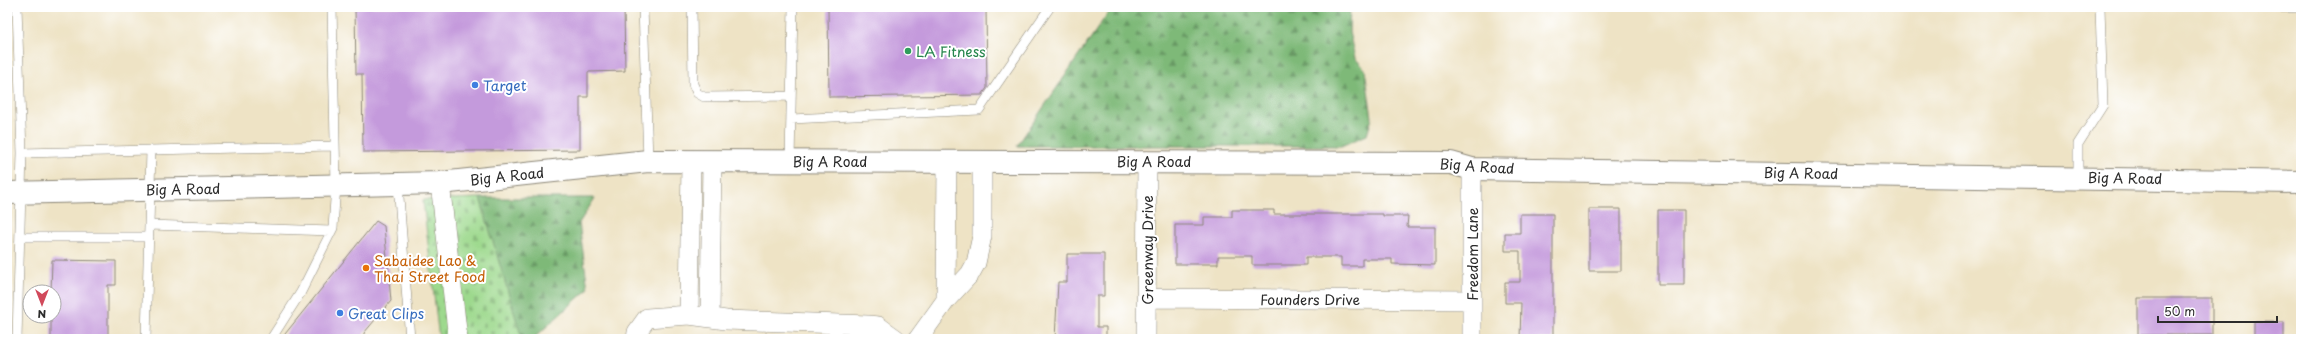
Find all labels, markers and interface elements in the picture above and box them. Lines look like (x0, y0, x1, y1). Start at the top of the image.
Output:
place label: LA Fitness (916, 41, 986, 62)
marker: LA Fitness (903, 46, 913, 56)
place label: Target (483, 75, 527, 96)
marker: Target (470, 80, 480, 90)
street label: Big A Road (793, 151, 867, 172)
street label: Big A Road (1117, 151, 1191, 172)
street label: Big A Road (1439, 153, 1515, 179)
street label: Big A Road (469, 162, 545, 190)
street label: Big A Road (1763, 162, 1839, 184)
street label: Big A Road (2087, 167, 2163, 189)
street label: Big A Road (145, 178, 221, 200)
street label: Greenway Drive (1137, 195, 1158, 305)
street label: Freedom Lane (1462, 207, 1483, 301)
place label: Sabaidee Lao & Thai Street Food (374, 250, 485, 287)
marker: Sabaidee Lao & Thai Street Food (361, 263, 371, 273)
north arrow (22, 284, 62, 324)
street label: Founders Drive (1260, 289, 1360, 310)
scale bar (2158, 298, 2277, 324)
text: 50 m (2164, 302, 2195, 320)
place label: Great Clips (348, 303, 424, 324)
text: N (37, 306, 46, 323)
marker: Great Clips (335, 308, 345, 318)

